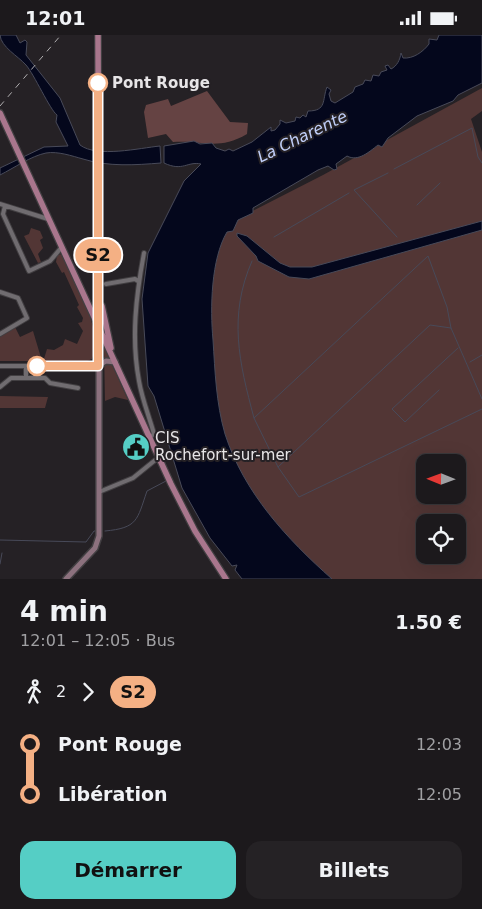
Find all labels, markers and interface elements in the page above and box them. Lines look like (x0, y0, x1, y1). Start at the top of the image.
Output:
text: 12:01 (25, 7, 85, 29)
marker: Pont Rouge (88, 73, 108, 93)
place label: Pont Rouge (112, 74, 210, 92)
water label: La Charente (254, 106, 350, 166)
line badge: S2 (76, 239, 120, 271)
text: S2 (85, 244, 111, 265)
unlabelled marker (27, 356, 47, 376)
place label: CIS Rochefort-sur-mer (155, 429, 292, 464)
public building icon: CIS Rochefort-sur-mer (121, 432, 151, 462)
north arrow (416, 454, 466, 504)
map controls (416, 454, 466, 564)
button: locate (416, 514, 466, 564)
text: 4 min (20, 595, 108, 628)
text: 1.50 € (395, 611, 462, 633)
text: 12:01 – 12:05 · Bus (20, 631, 175, 650)
icon: walk (20, 678, 48, 706)
icon: forward (74, 678, 102, 706)
text: S2 (120, 681, 146, 702)
text: 2 (56, 682, 66, 701)
text: Pont Rouge (58, 733, 182, 755)
text: 12:03 (416, 735, 462, 754)
text: Libération (58, 783, 167, 805)
text: 12:05 (416, 785, 462, 804)
button: Démarrer (20, 841, 236, 899)
button: Billets (246, 841, 462, 899)

